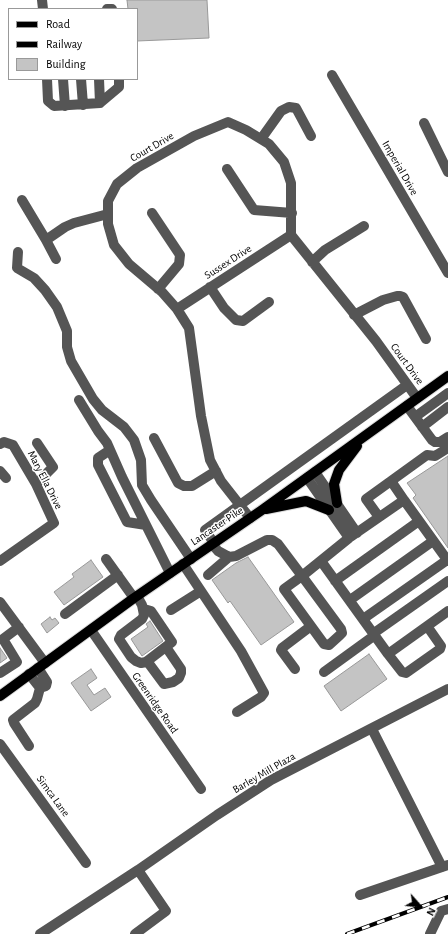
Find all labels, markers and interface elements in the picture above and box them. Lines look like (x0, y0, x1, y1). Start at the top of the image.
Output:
legend (8, 8, 138, 80)
text: Road (46, 18, 70, 30)
text: Railway (46, 38, 82, 50)
text: Building (46, 58, 86, 70)
street label: Court Drive (128, 129, 176, 165)
street label: Imperial Drive (379, 138, 421, 198)
street label: Sussex Drive (202, 242, 254, 282)
street label: Court Drive (388, 341, 426, 387)
street label: Mary Ella Drive (25, 448, 65, 512)
street label: Lancaster Pike (188, 504, 246, 548)
street label: Greenridge Road (129, 670, 181, 736)
street label: Barley Mill Plaza (230, 750, 298, 796)
street label: Simca Lane (34, 773, 72, 819)
north arrow (400, 886, 440, 926)
text: N (424, 906, 438, 918)

